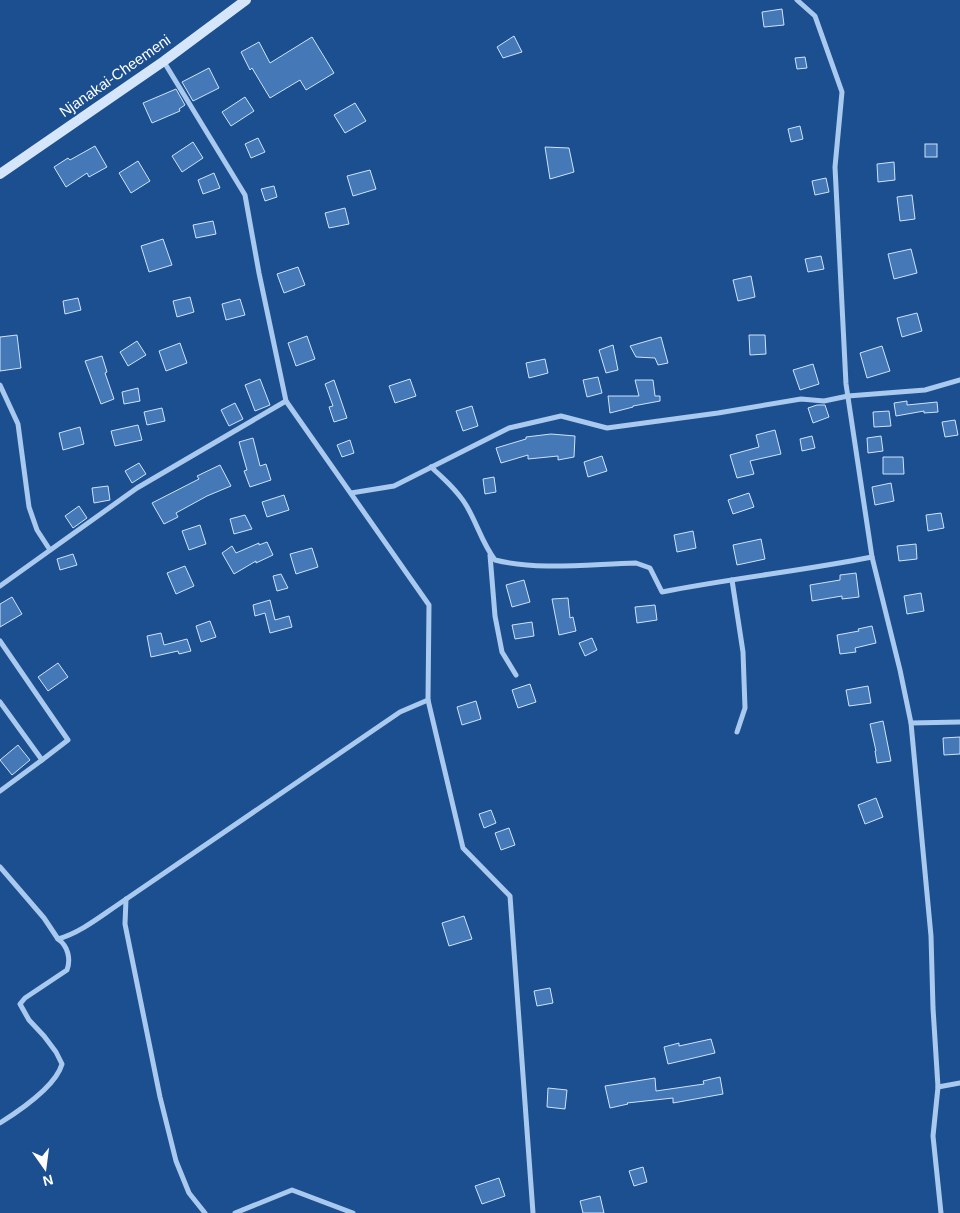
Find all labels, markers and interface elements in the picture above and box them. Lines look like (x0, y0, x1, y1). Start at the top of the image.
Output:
street label: Njanakai-Cheemeni (56, 31, 174, 120)
north arrow (20, 1143, 70, 1193)
text: N (41, 1172, 55, 1190)

